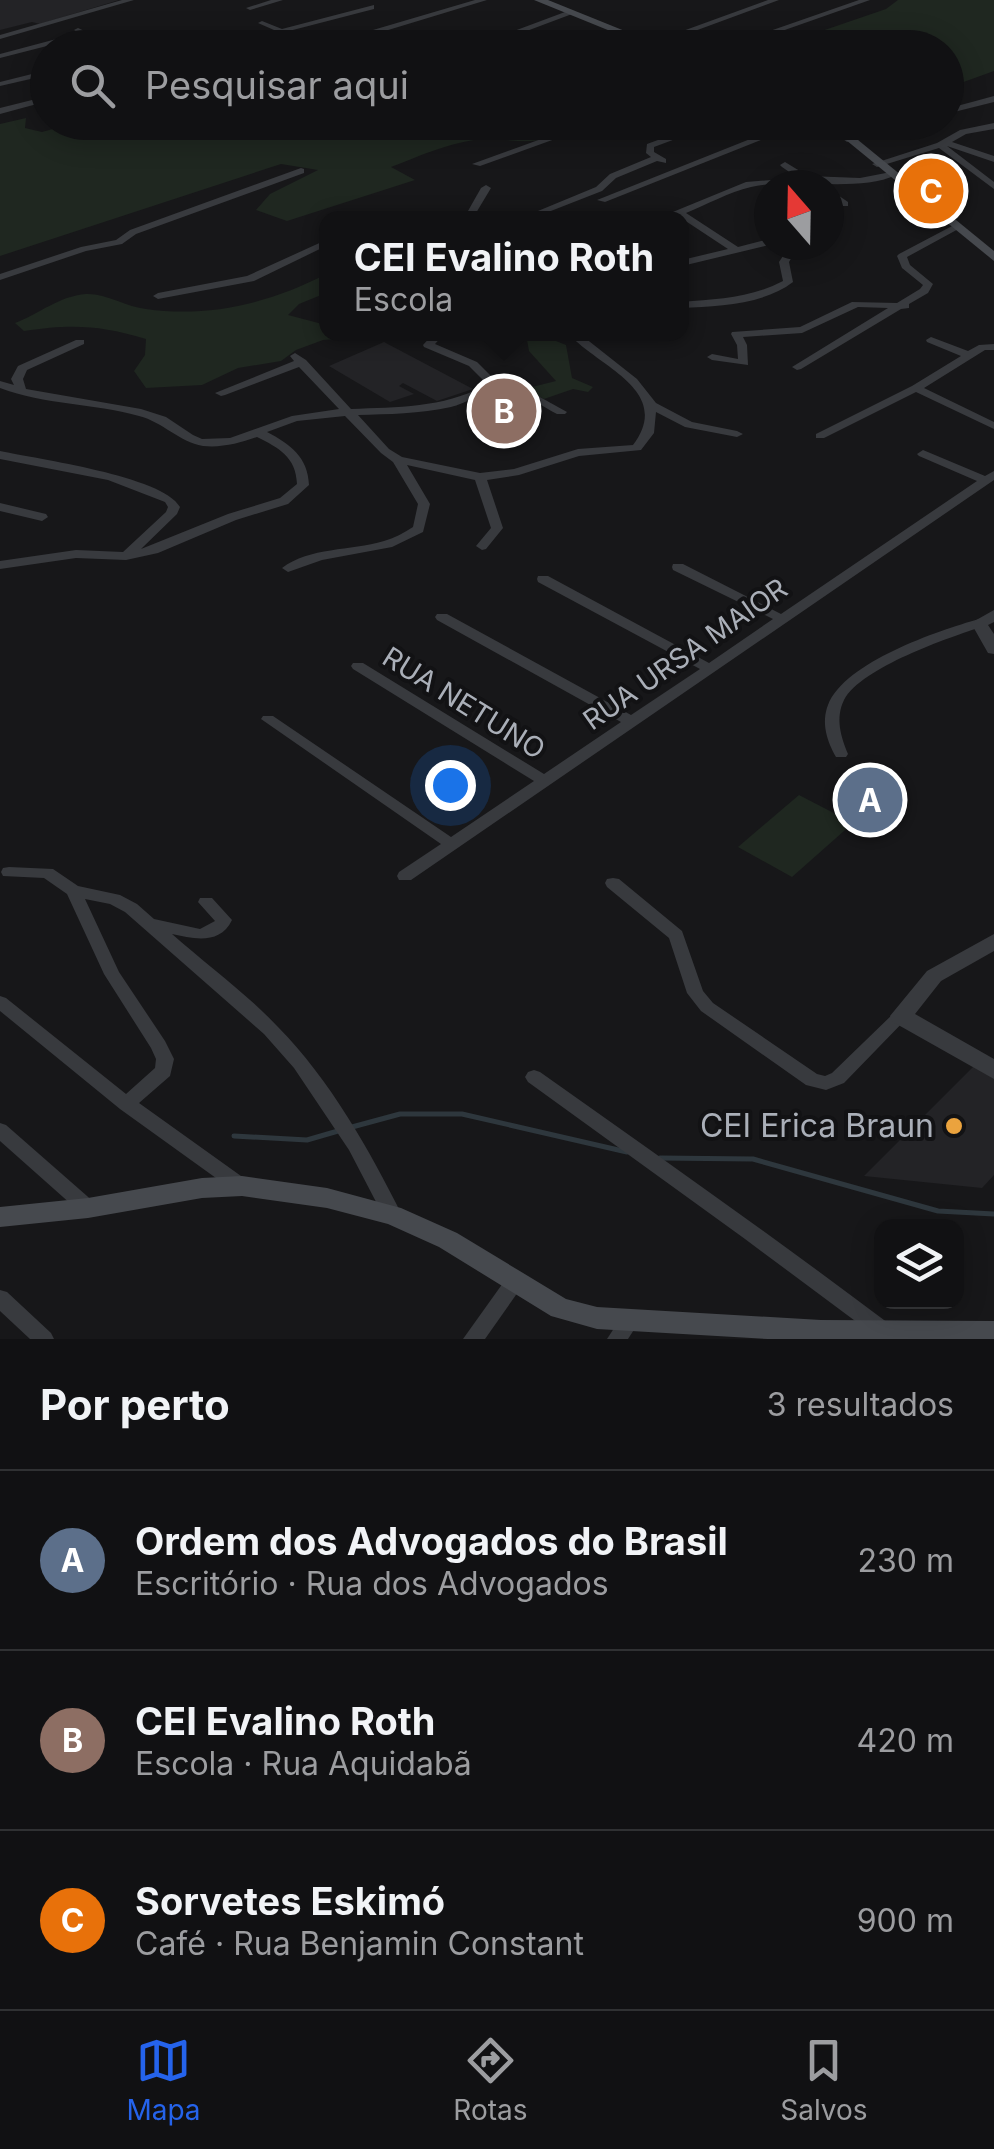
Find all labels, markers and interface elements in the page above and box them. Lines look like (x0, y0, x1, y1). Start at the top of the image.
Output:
search box (30, 30, 964, 140)
icon: search (65, 58, 120, 113)
text: Pesquisar aqui (145, 62, 409, 108)
pin: C (898, 154, 964, 228)
north arrow (754, 170, 844, 260)
popup (319, 211, 689, 341)
text: CEI Evalino Roth (354, 234, 654, 280)
text: Escola (354, 280, 453, 319)
pin: B (472, 374, 536, 448)
street label: RUA URSA MAIOR (577, 571, 793, 737)
street label: RUA NETUNO (377, 640, 551, 766)
your location (425, 760, 476, 811)
pin: A (838, 762, 902, 838)
place label: CEI Erica Braun (700, 1106, 934, 1145)
marker: CEI Erica Braun (943, 1115, 965, 1137)
map controls (874, 1219, 964, 1309)
button: layers (874, 1219, 964, 1309)
text: Por perto (40, 1379, 230, 1430)
text: 3 resultados (767, 1385, 954, 1424)
text: Ordem dos Advogados do Brasil (135, 1518, 728, 1564)
text: A (61, 1541, 84, 1580)
text: 230 m (858, 1541, 954, 1580)
text: Escritório · Rua dos Advogados (135, 1564, 609, 1603)
text: CEI Evalino Roth (135, 1698, 435, 1744)
text: B (62, 1721, 83, 1760)
text: 420 m (857, 1721, 954, 1760)
text: Escola · Rua Aquidabã (135, 1744, 472, 1783)
text: Sorvetes Eskimó (135, 1878, 445, 1924)
text: C (61, 1901, 84, 1940)
text: 900 m (857, 1901, 954, 1940)
text: Café · Rua Benjamin Constant (135, 1924, 584, 1963)
tab: Mapa (126, 2033, 201, 2127)
tab: Rotas (453, 2033, 527, 2127)
tab: Salvos (780, 2033, 868, 2127)

